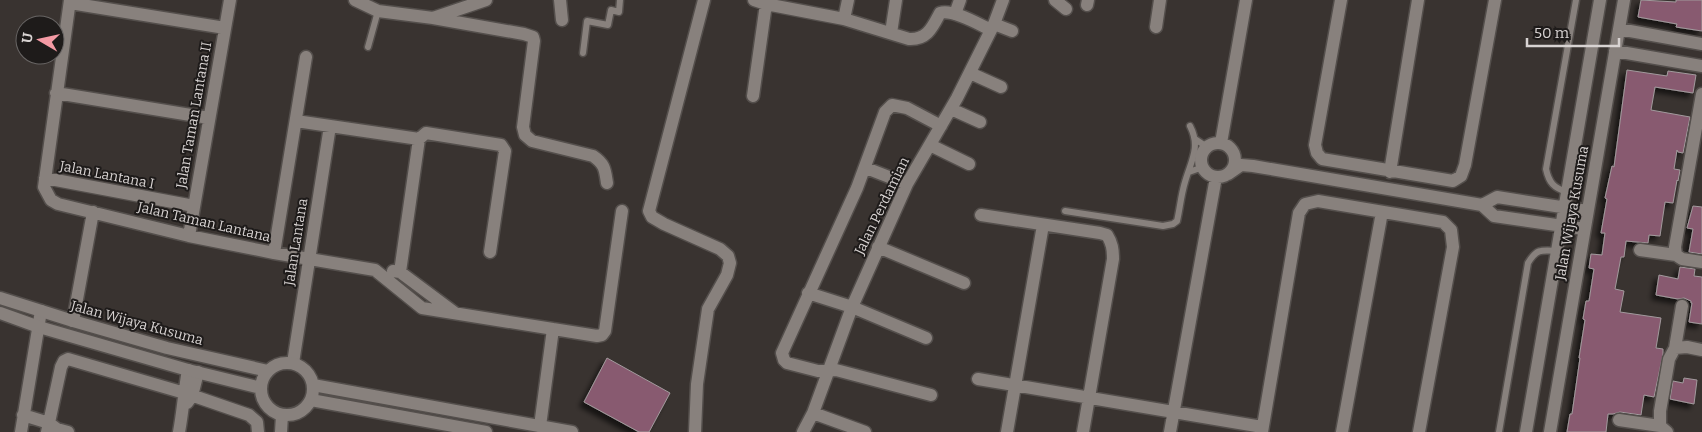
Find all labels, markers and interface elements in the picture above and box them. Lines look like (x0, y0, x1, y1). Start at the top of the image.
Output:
north arrow (15, 15, 65, 65)
scale bar (1527, 15, 1620, 47)
text: 50 m (1534, 24, 1570, 42)
text: U (18, 31, 37, 45)
street label: Jalan Taman Lantana II (173, 40, 215, 191)
street label: Jalan Wijaya Kusuma (1552, 144, 1592, 283)
street label: Jalan Perdamian (851, 154, 913, 258)
street label: Jalan Lantana I (57, 157, 156, 193)
street label: Jalan Lantana (281, 197, 311, 288)
street label: Jalan Taman Lantana (135, 198, 273, 246)
street label: Jalan Wijaya Kusuma (68, 297, 205, 349)

